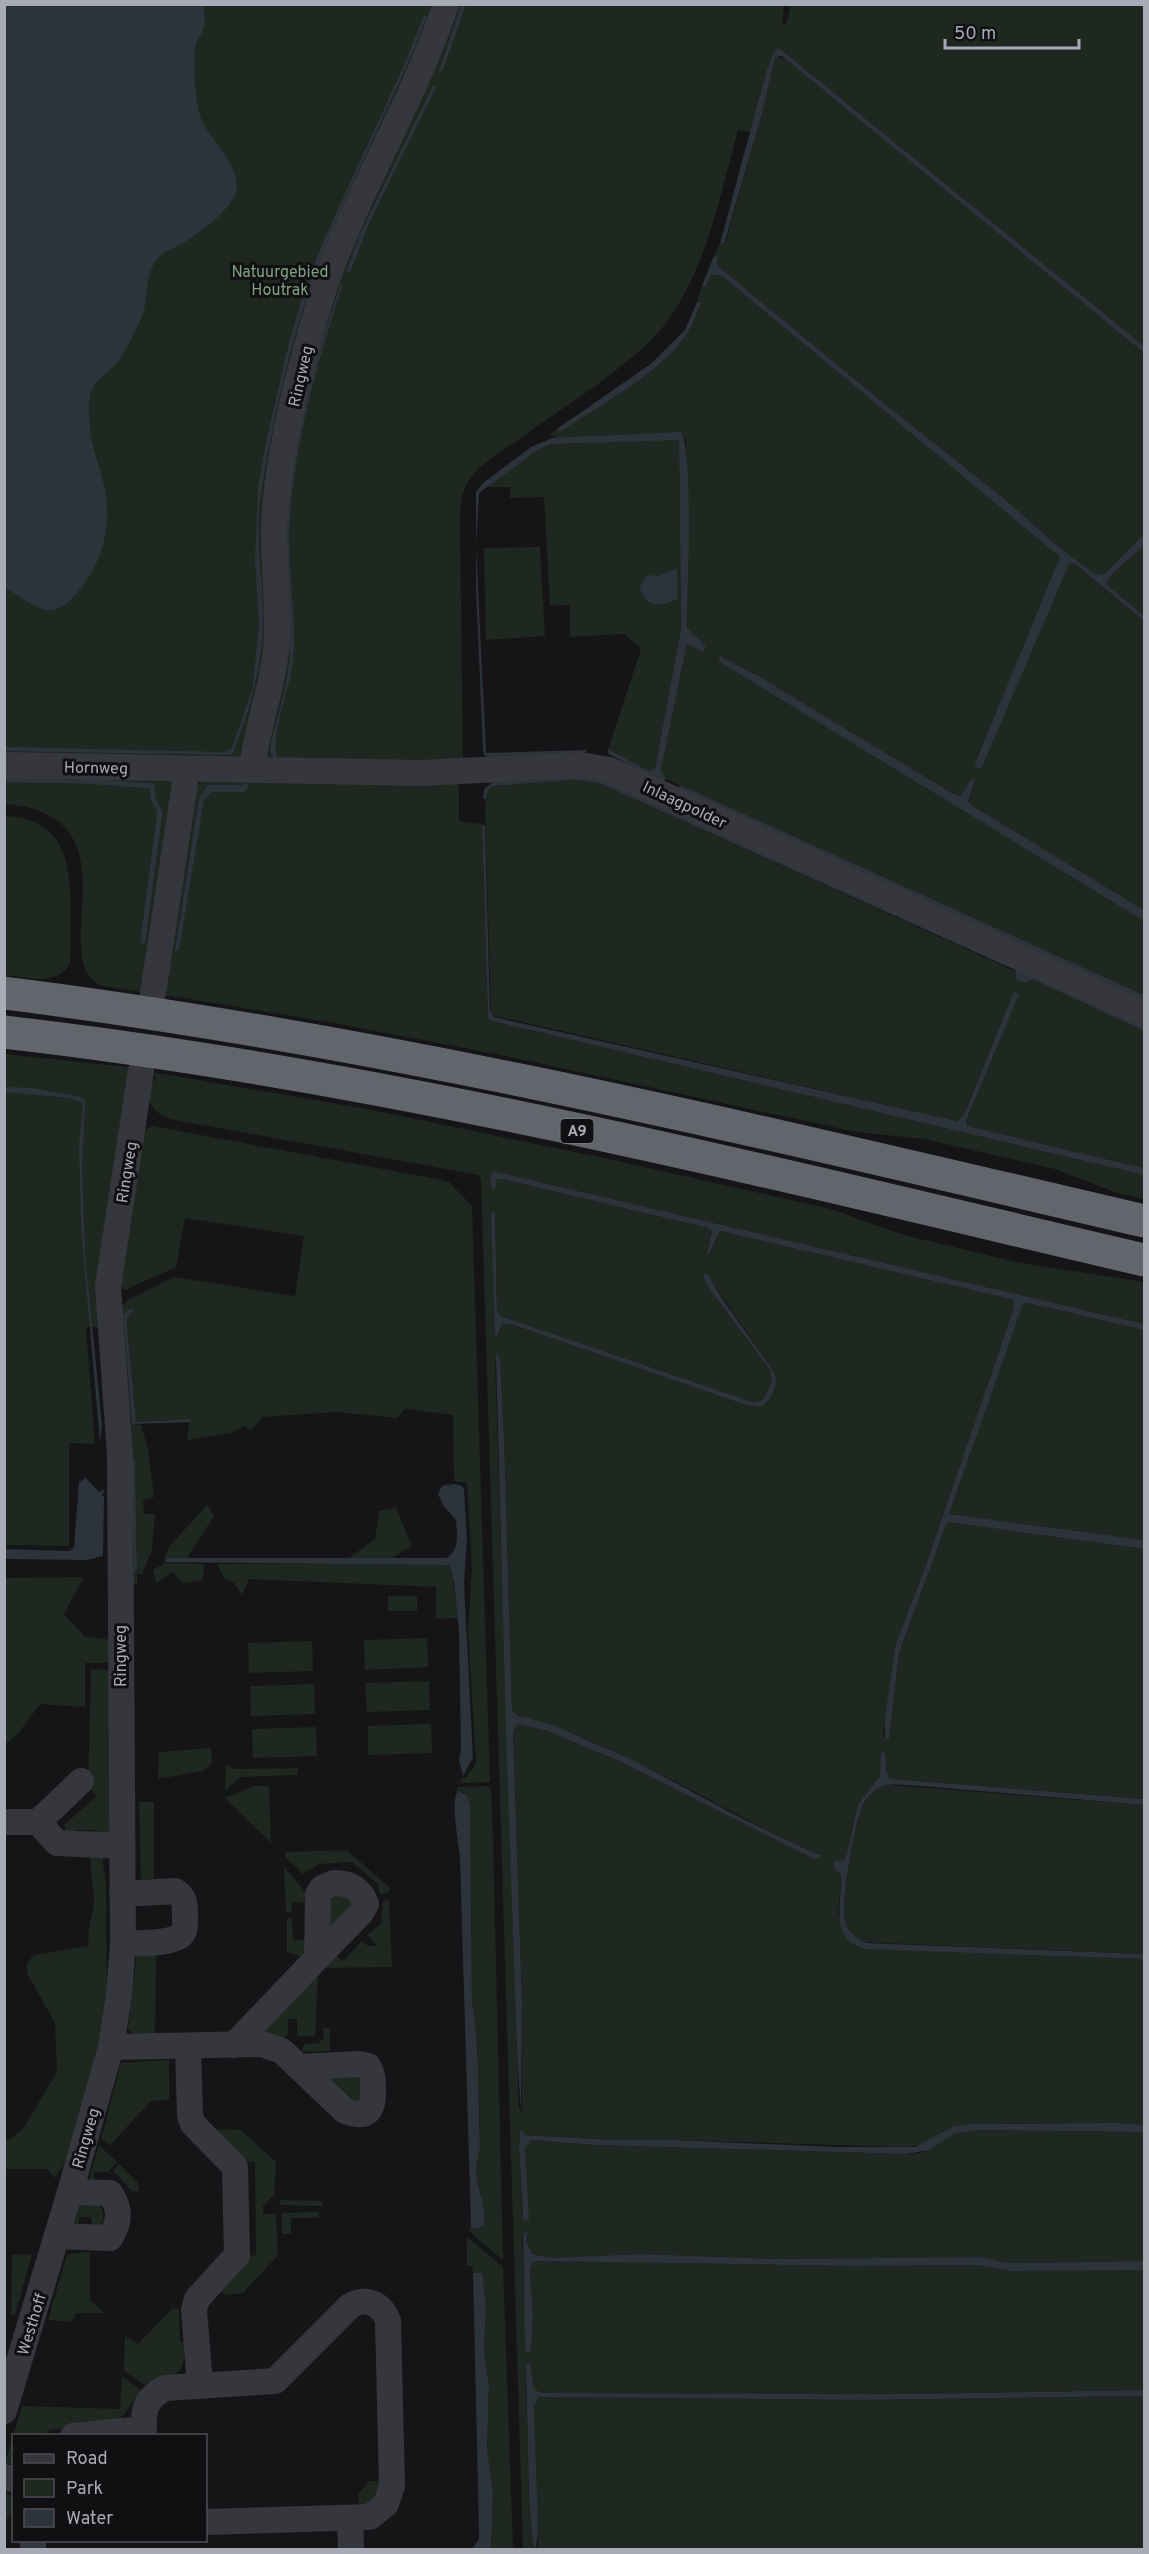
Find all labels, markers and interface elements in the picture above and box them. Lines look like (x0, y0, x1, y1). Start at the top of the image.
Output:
scale bar (945, 12, 1078, 50)
text: 50 m (954, 23, 996, 46)
park label: Natuurgebied Houtrak (231, 263, 329, 301)
street label: Ringweg (285, 344, 319, 409)
street label: Hornweg (64, 758, 128, 780)
street label: Inlaagpolder (639, 778, 729, 834)
road number: A9 (560, 1119, 594, 1143)
street label: Ringweg (113, 1140, 143, 1205)
street label: Ringweg (112, 1625, 132, 1687)
street label: Ringweg (69, 2106, 105, 2171)
street label: Westhoff (14, 2291, 52, 2358)
legend (12, 2434, 207, 2542)
text: Road (66, 2448, 108, 2471)
text: Park (66, 2478, 103, 2501)
text: Water (66, 2508, 113, 2531)

